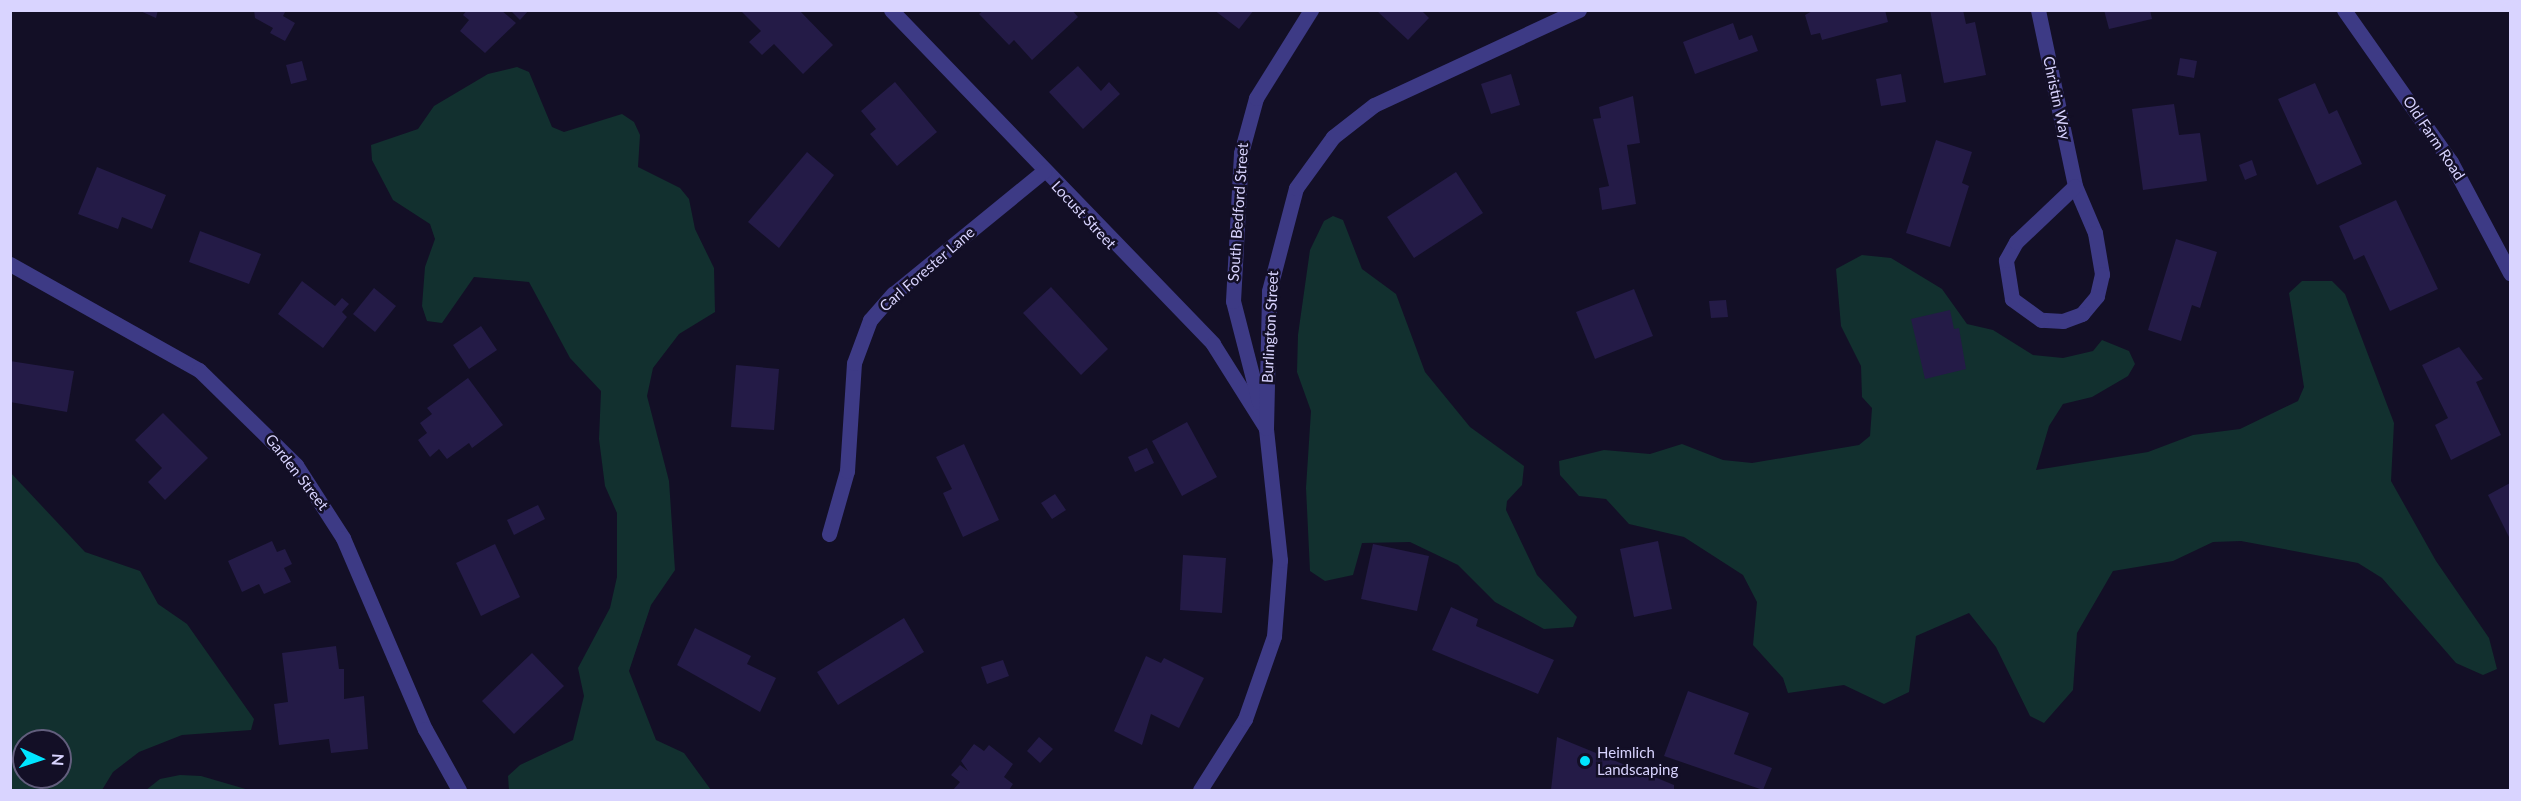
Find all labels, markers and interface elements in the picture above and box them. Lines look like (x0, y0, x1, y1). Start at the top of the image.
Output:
street label: Christin Way (2039, 55, 2075, 141)
street label: Old Farm Road (2399, 93, 2469, 183)
street label: South Bedford Street (1224, 142, 1252, 282)
street label: Locust Street (1048, 177, 1120, 253)
street label: Carl Forester Lane (876, 223, 978, 315)
street label: Burlington Street (1258, 270, 1282, 384)
street label: Garden Street (262, 430, 332, 514)
north arrow (12, 729, 72, 789)
place label: Heimlich Landscaping (1597, 743, 1678, 778)
text: N (49, 753, 68, 767)
marker: Heimlich Landscaping (1578, 754, 1592, 768)

